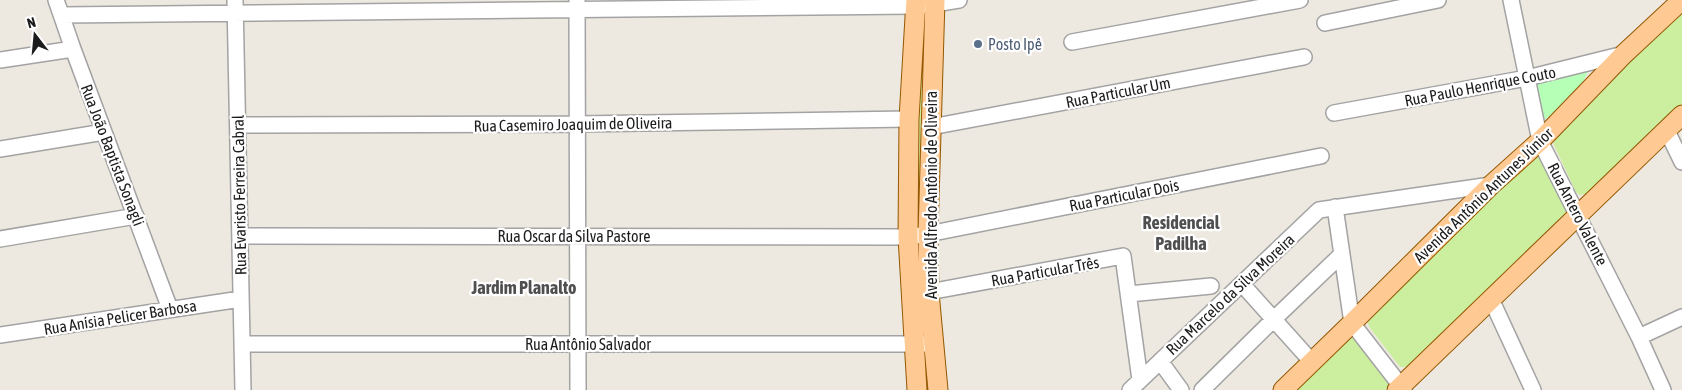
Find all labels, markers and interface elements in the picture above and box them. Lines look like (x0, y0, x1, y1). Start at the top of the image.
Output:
north arrow (10, 10, 60, 60)
text: N (25, 14, 38, 31)
place label: Posto Ipê (988, 35, 1042, 54)
marker: Posto Ipê (972, 38, 984, 50)
street label: Rua Paulo Henrique Couto (1403, 62, 1557, 110)
street label: Rua Particular Um (1064, 73, 1172, 111)
street label: Rua João Baptista Sonagli (77, 82, 148, 229)
street label: Avenida Alfredo Antônio de Oliveira (922, 91, 940, 299)
street label: Rua Casemiro Joaquim de Oliveira (473, 113, 673, 136)
street label: Rua Evaristo Ferreira Cabral (229, 114, 249, 275)
street label: Avenida Antônio Antunes Júnior (1410, 124, 1556, 266)
street label: Rua Antero Valente (1544, 160, 1612, 268)
street label: Rua Particular Dois (1068, 175, 1181, 214)
district label: Residencial Padilha (1142, 212, 1220, 254)
street label: Rua Oscar da Silva Pastore (498, 227, 650, 245)
street label: Rua Marcelo da Silva Moreira (1162, 230, 1298, 358)
street label: Rua Particular Três (990, 253, 1101, 289)
district label: Jardim Planalto (471, 277, 576, 298)
street label: Rua Anísia Pelicer Barbosa (42, 296, 198, 338)
street label: Rua Antônio Salvador (525, 335, 651, 353)

